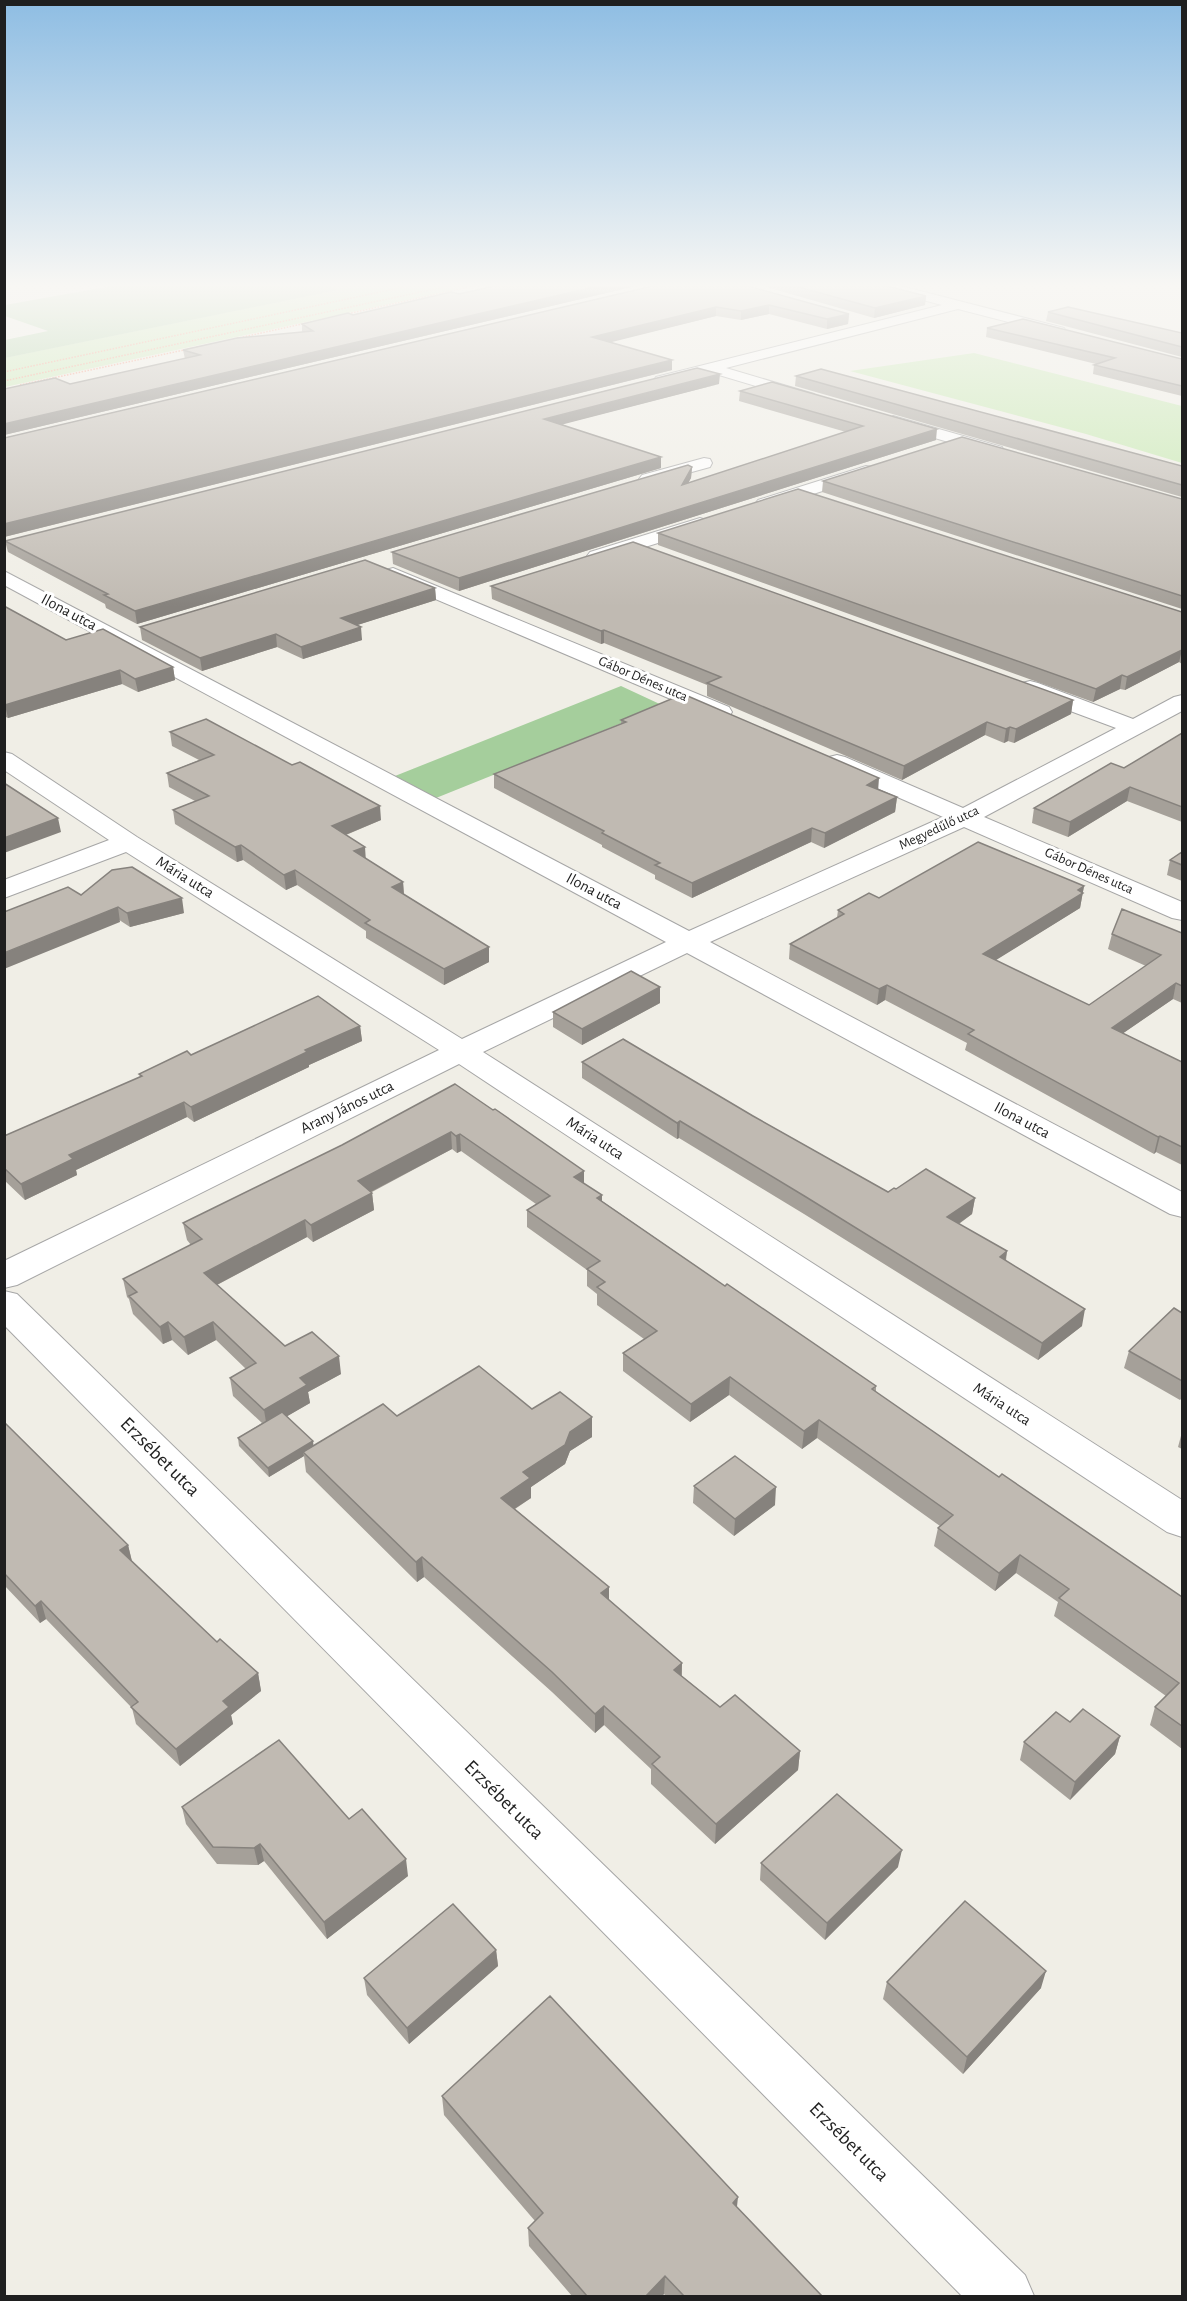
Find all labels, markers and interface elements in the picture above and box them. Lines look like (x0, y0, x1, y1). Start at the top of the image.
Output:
street label: Ilona utca (38, 591, 100, 633)
street label: Gábor Dénes utca (596, 654, 690, 704)
street label: Megyedűlő utca (897, 803, 982, 853)
street label: Gábor Dénes utca (1043, 845, 1136, 897)
street label: Mária utca (153, 853, 217, 901)
street label: Ilona utca (563, 870, 625, 912)
street label: Arany János utca (298, 1078, 397, 1137)
street label: Ilona utca (991, 1099, 1053, 1141)
street label: Mária utca (563, 1114, 627, 1162)
street label: Mária utca (970, 1380, 1034, 1428)
street label: Erzsébet utca (117, 1414, 203, 1500)
street label: Erzsébet utca (461, 1757, 547, 1843)
street label: Erzsébet utca (806, 2099, 892, 2185)

